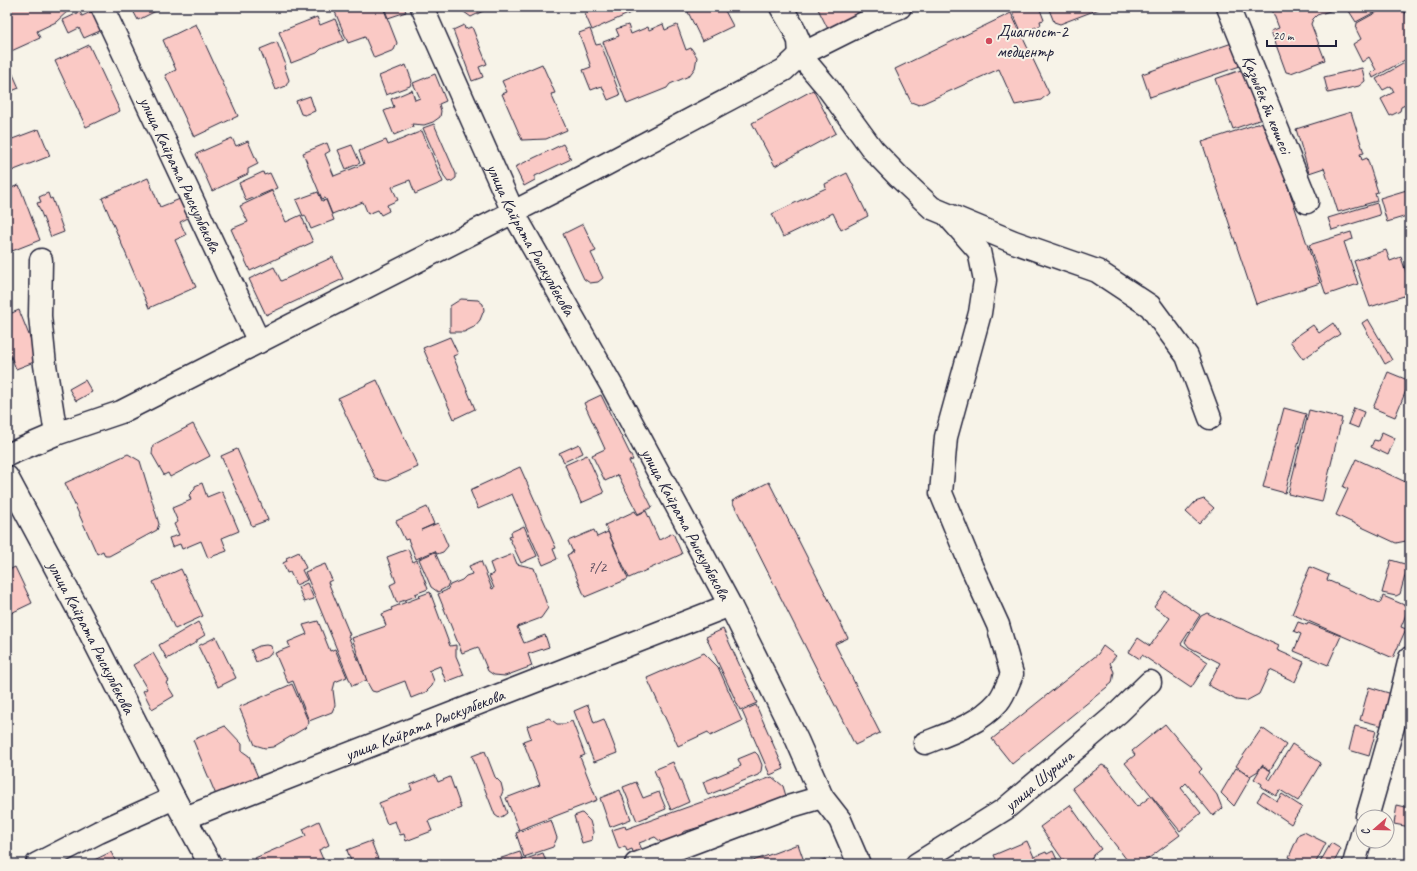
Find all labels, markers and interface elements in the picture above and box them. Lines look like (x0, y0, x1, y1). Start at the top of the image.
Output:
place label: Диагност-2 медцентр (997, 21, 1069, 62)
scale bar (1267, 22, 1336, 48)
text: 20 m (1273, 28, 1295, 44)
marker: Диагност-2 медцентр (984, 36, 994, 46)
street label: Қазыбек би көшесі (1238, 52, 1297, 158)
street label: улица Кайрата Рыскулбекова (135, 92, 227, 257)
street label: улица Кайрата Рыскулбекова (482, 159, 581, 321)
street label: улица Кайрата Рыскулбекова (636, 443, 736, 605)
street label: улица Кайрата Рыскулбекова (43, 556, 141, 718)
house number: 7/2 (588, 558, 607, 577)
street label: улица Кайрата Рыскулбекова (341, 683, 509, 765)
street label: улица Шурина (999, 744, 1079, 816)
north arrow (1355, 809, 1395, 849)
text: С (1358, 826, 1373, 837)

